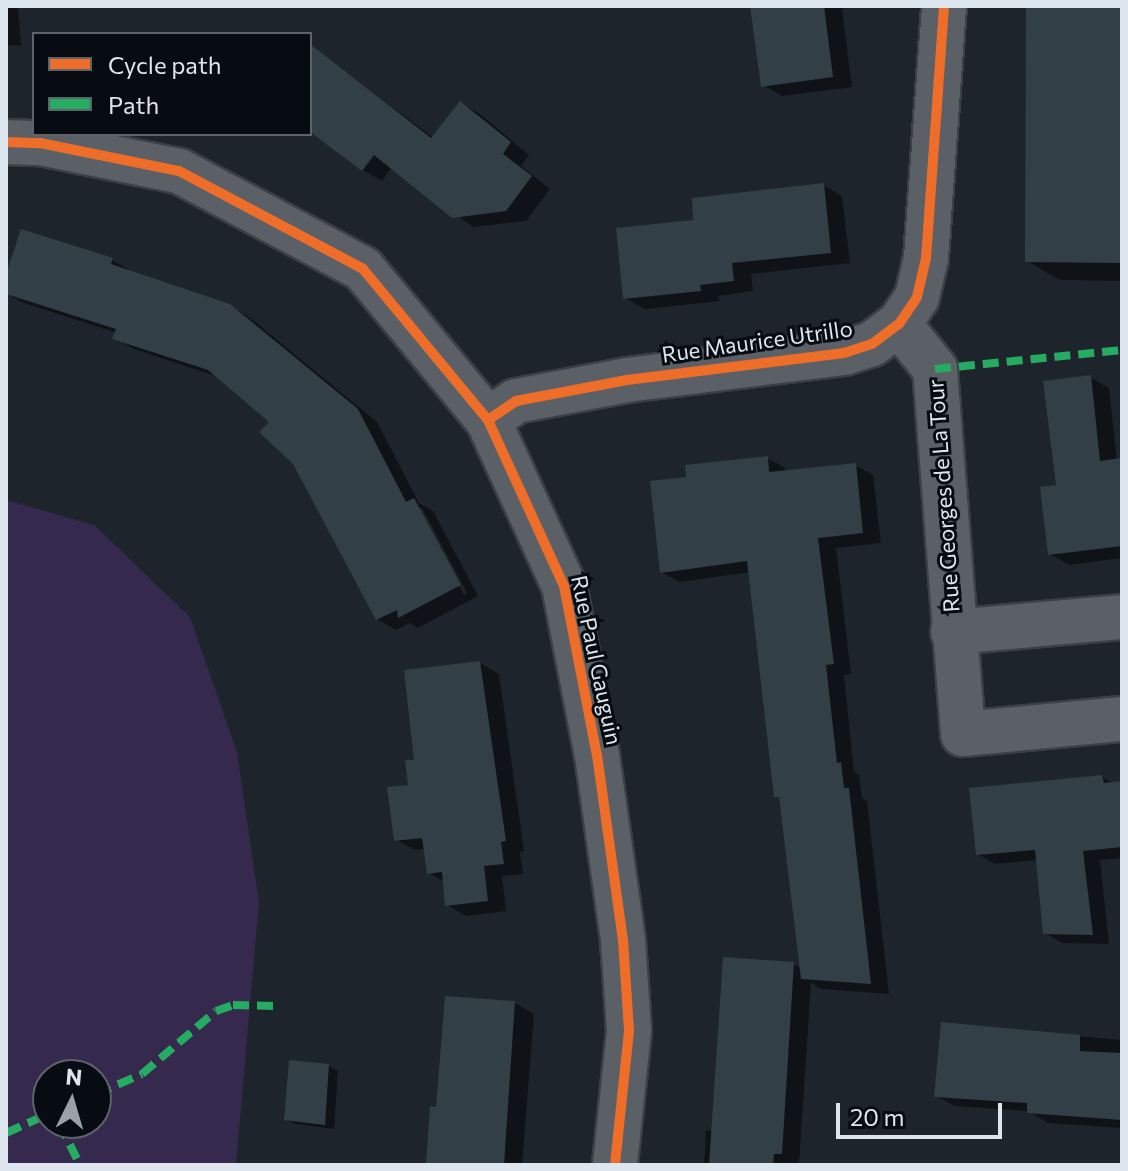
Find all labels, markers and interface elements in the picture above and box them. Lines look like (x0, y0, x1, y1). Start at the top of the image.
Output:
legend (32, 32, 312, 136)
text: Cycle path (108, 50, 222, 79)
text: Path (108, 90, 159, 119)
street label: Rue Maurice Utrillo (660, 315, 854, 367)
street label: Rue Georges de La Tour (922, 379, 964, 613)
street label: Rue Paul Gauguin (566, 573, 628, 747)
north arrow (32, 1059, 112, 1139)
text: N (65, 1062, 83, 1091)
scale bar (840, 1087, 1006, 1137)
text: 20 m (850, 1102, 904, 1131)

